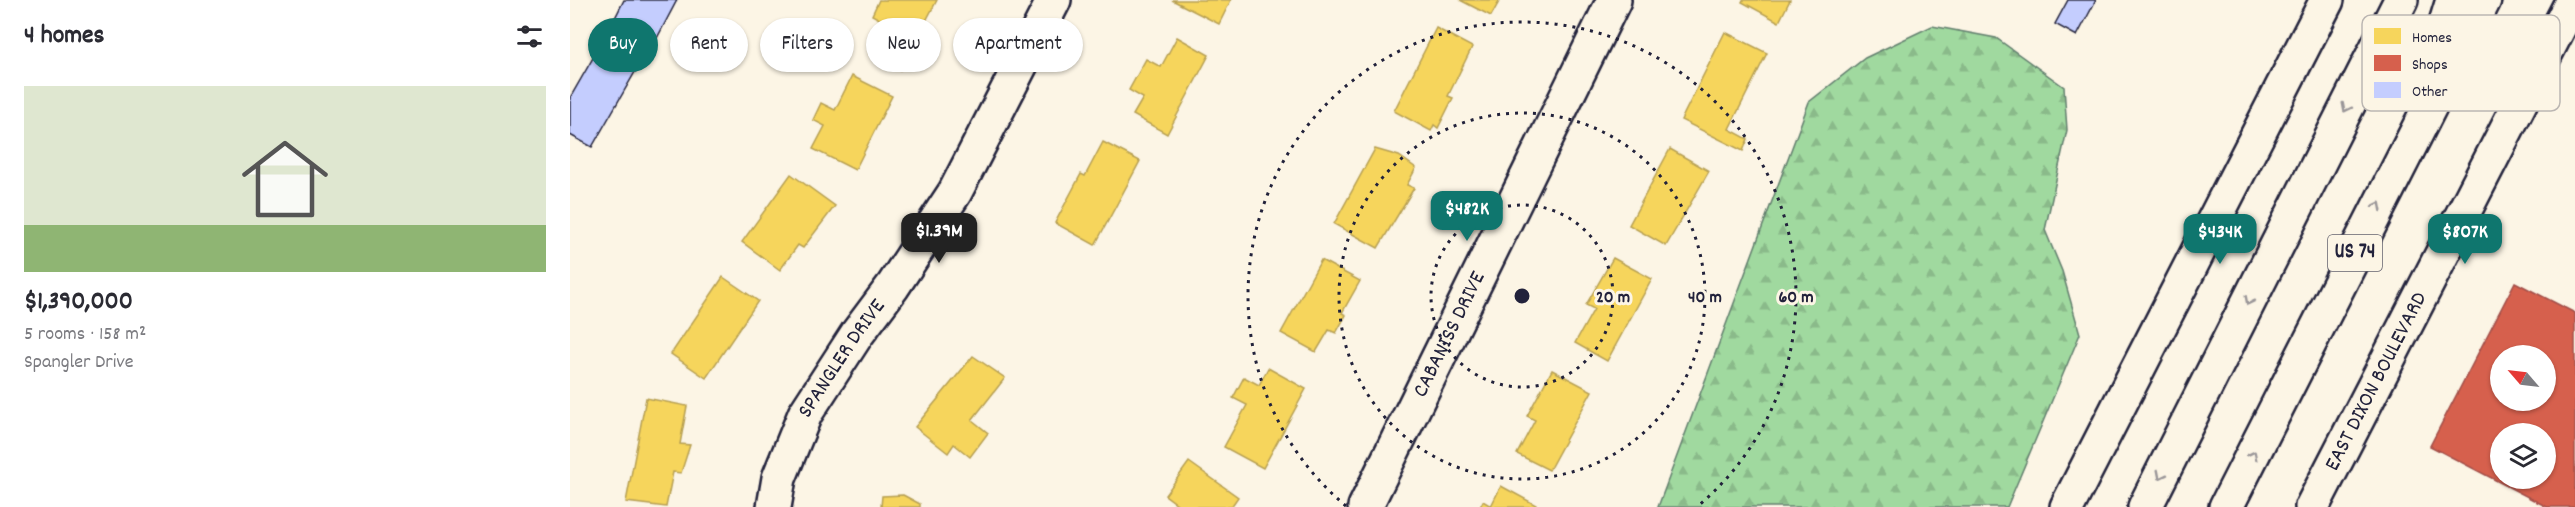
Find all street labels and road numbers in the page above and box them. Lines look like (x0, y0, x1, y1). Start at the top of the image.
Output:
road number: US 74 (2328, 235, 2382, 271)
street label: CABANISS DRIVE (1406, 266, 1494, 403)
street label: EAST DIXON BOULEVARD (2318, 287, 2436, 477)
street label: SPANGLER DRIVE (791, 293, 893, 425)

